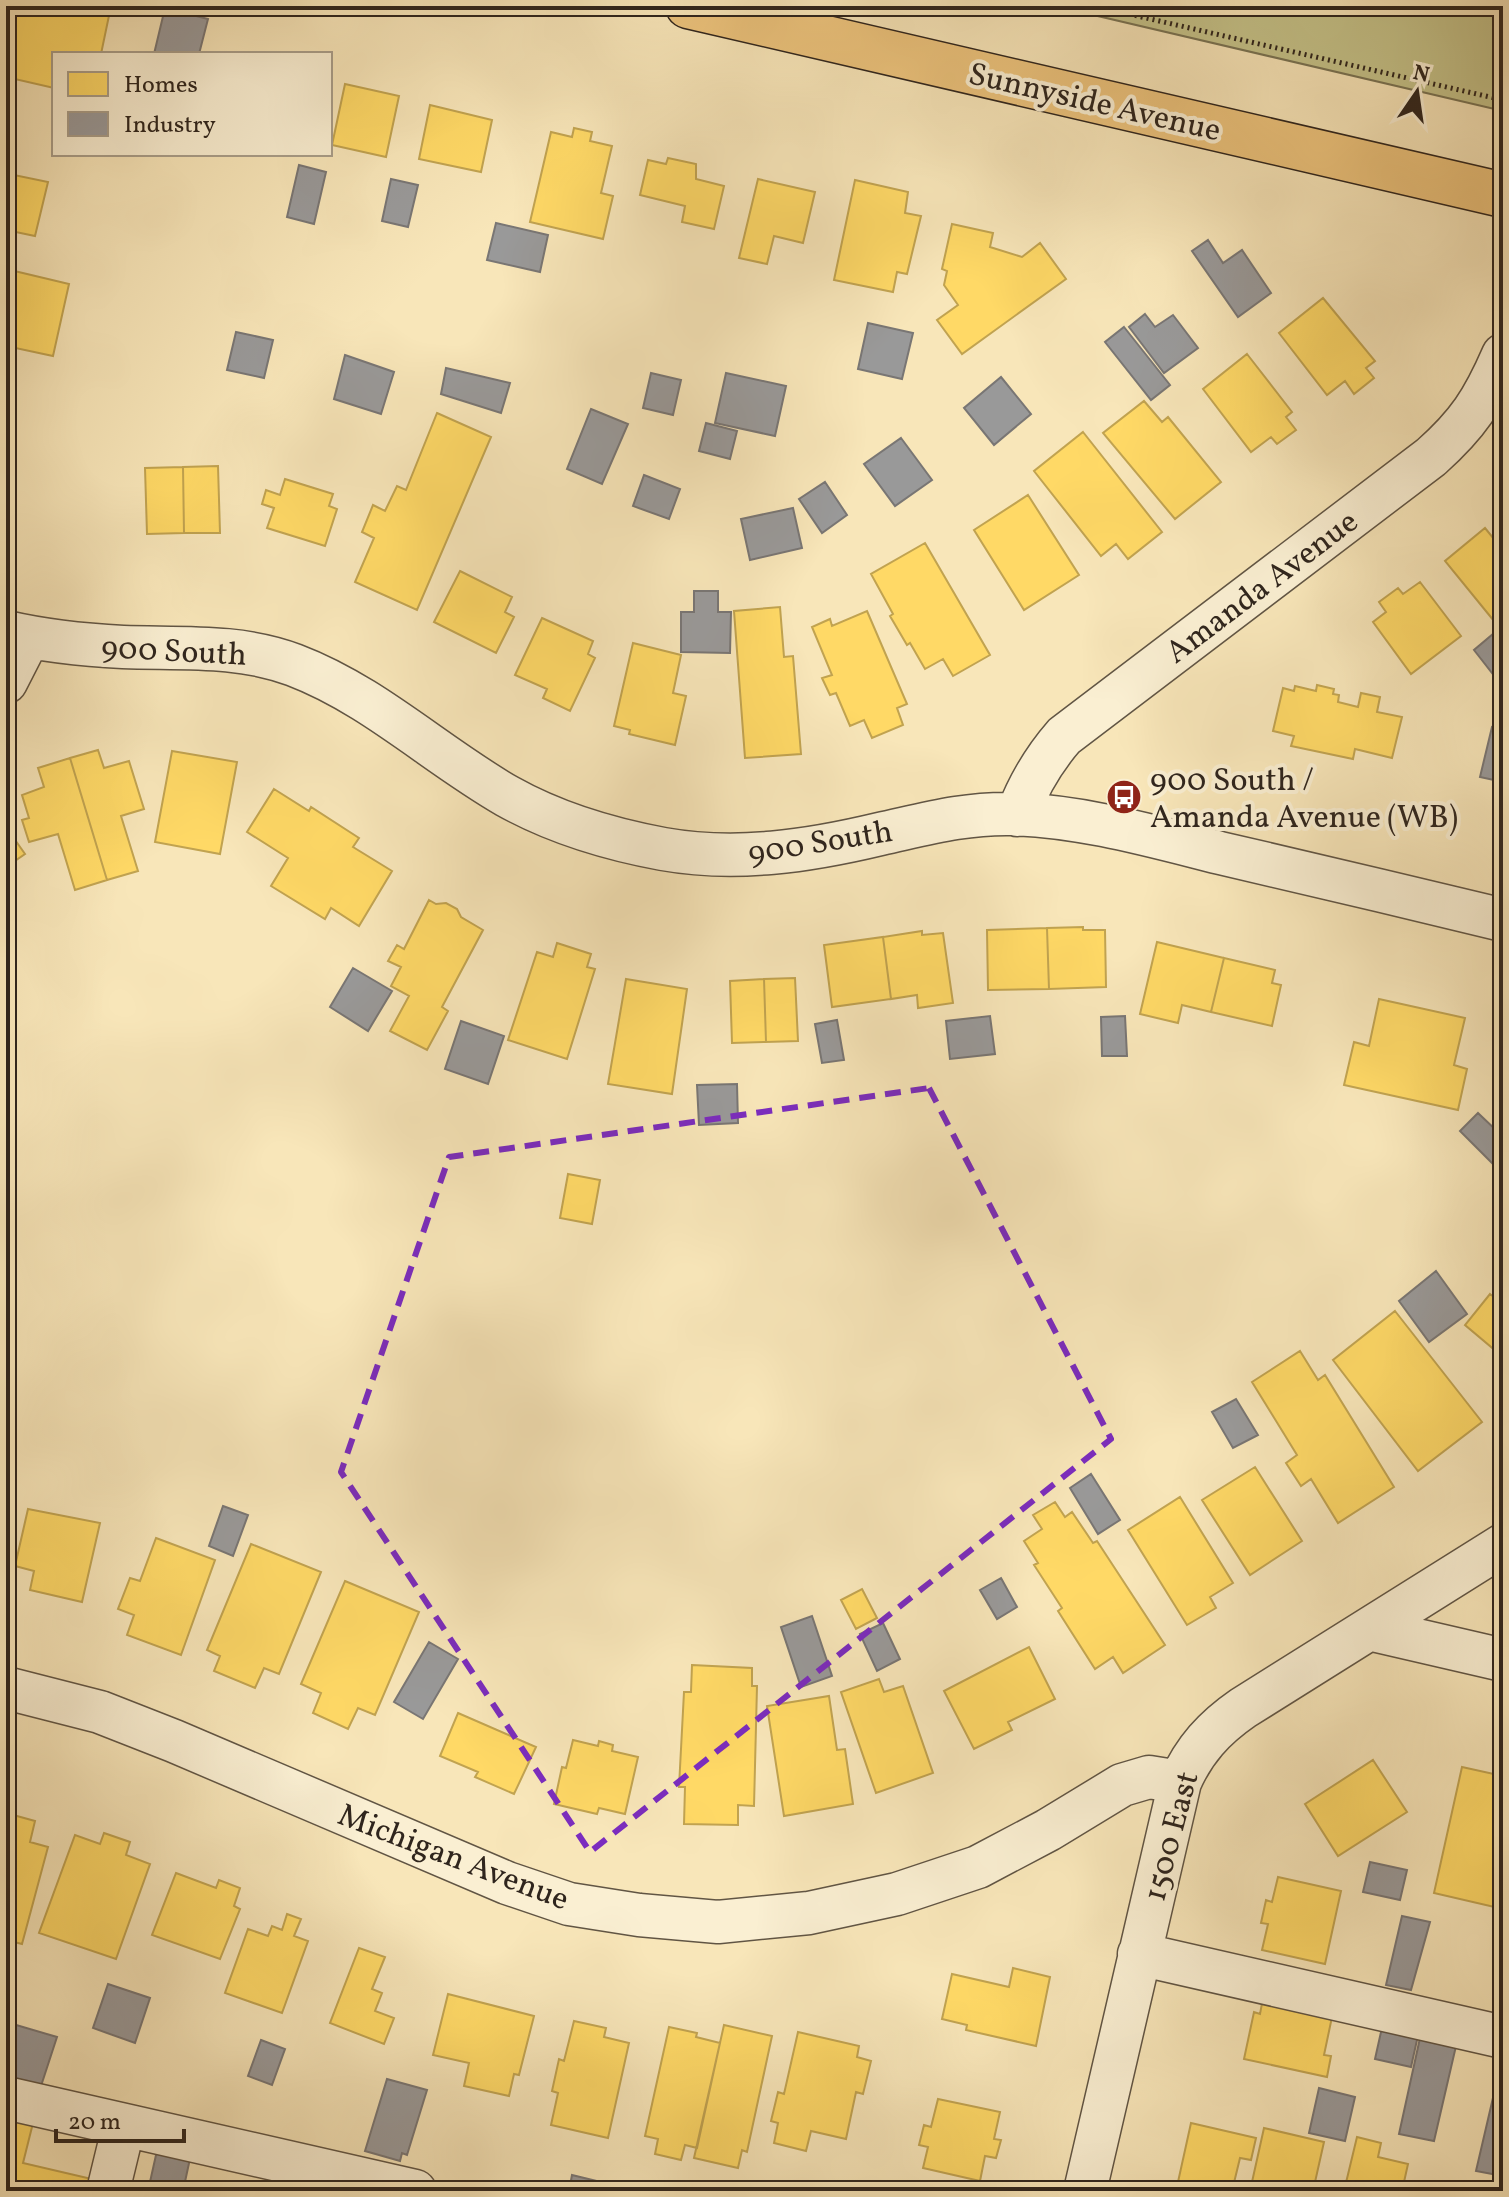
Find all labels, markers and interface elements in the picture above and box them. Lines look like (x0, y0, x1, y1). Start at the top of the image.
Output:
legend (52, 52, 332, 156)
north arrow (1377, 52, 1457, 132)
street label: Sunnyside Avenue (964, 54, 1225, 154)
text: N (1410, 58, 1432, 92)
text: Homes (124, 69, 198, 103)
text: Industry (124, 109, 216, 143)
street label: Amanda Avenue (1157, 501, 1368, 675)
street label: 900 South (100, 627, 248, 679)
place label: 900 South / Amanda Avenue (WB) (1150, 760, 1458, 841)
bus stop icon: 900 South / Amanda Avenue (WB) (1105, 778, 1143, 816)
street label: 900 South (745, 811, 896, 877)
street label: 1500 East (1134, 1767, 1211, 1907)
street label: Michigan Avenue (331, 1795, 575, 1923)
scale bar (56, 2093, 184, 2143)
text: 20 m (68, 2106, 121, 2140)

